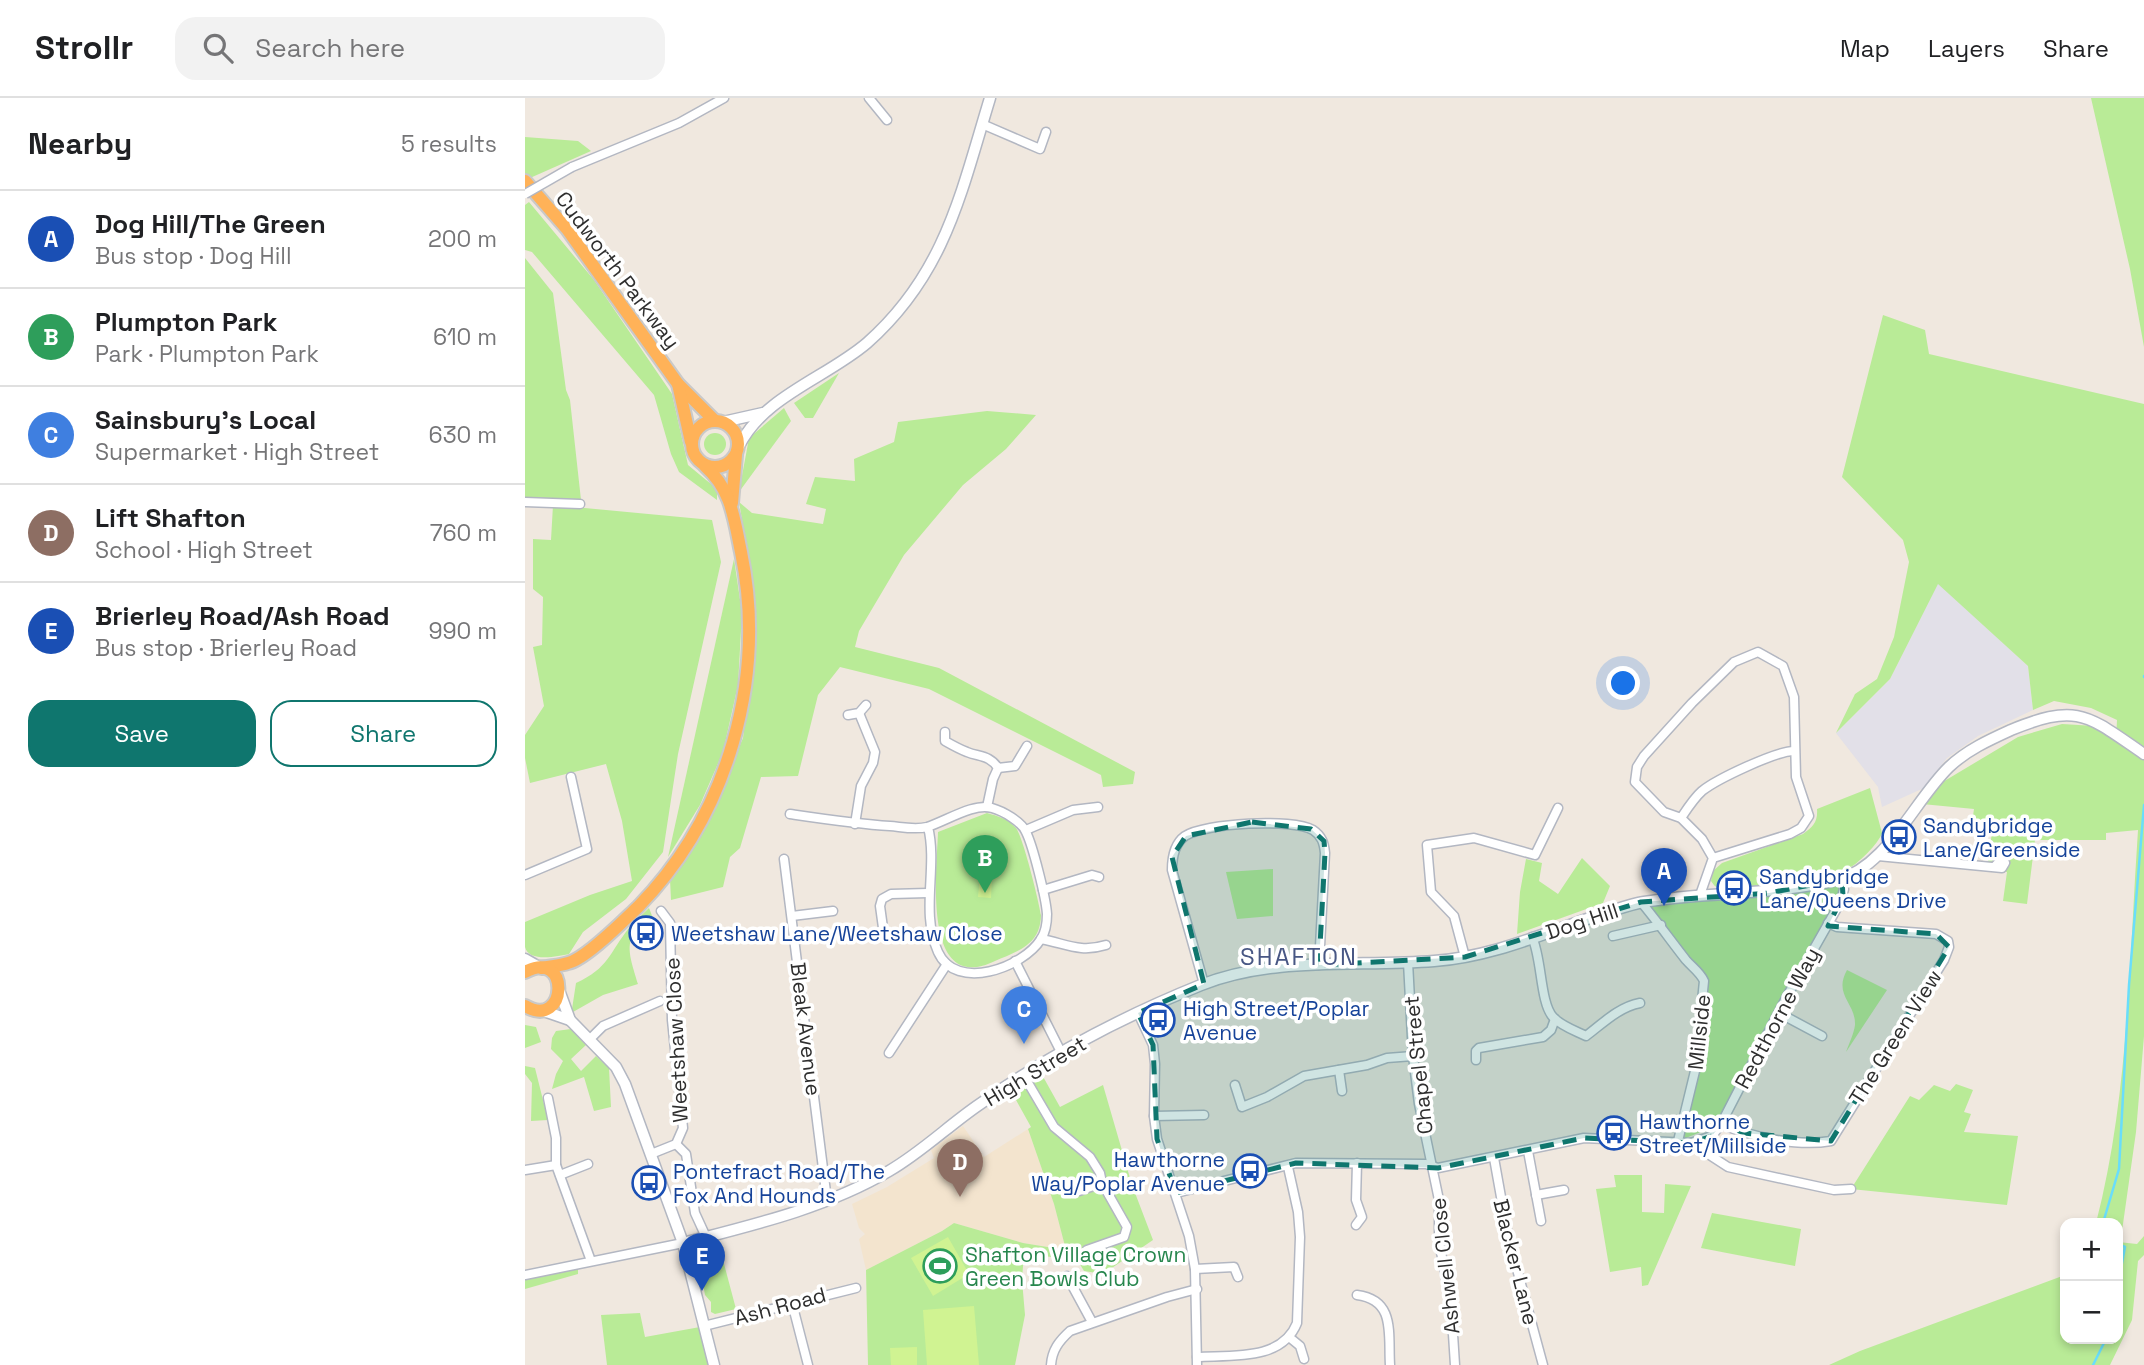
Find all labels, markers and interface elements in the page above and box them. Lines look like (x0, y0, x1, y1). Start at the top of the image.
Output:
search box (175, 17, 665, 80)
text: Strollr (35, 27, 133, 69)
icon: search (199, 29, 237, 67)
text: Search here (255, 31, 405, 65)
text: Map (1840, 33, 1890, 64)
text: Layers (1928, 33, 2005, 64)
text: Share (2043, 33, 2109, 64)
text: Nearby (28, 124, 132, 163)
text: 5 results (401, 129, 497, 159)
street label: Cudworth Parkway (550, 186, 686, 354)
text: Dog Hill/The Green (95, 207, 326, 241)
text: A (44, 224, 58, 254)
text: 200 m (428, 224, 497, 254)
text: Bus stop · Dog Hill (95, 241, 292, 271)
text: Plumpton Park (95, 305, 277, 339)
text: B (43, 322, 59, 352)
text: 610 m (433, 322, 497, 352)
text: Park · Plumpton Park (95, 339, 319, 369)
text: Sainsbury's Local (95, 403, 316, 437)
text: C (44, 420, 58, 450)
text: 630 m (429, 420, 497, 450)
text: Supermarket · High Street (95, 437, 379, 467)
text: Lift Shafton (95, 501, 246, 535)
text: D (43, 518, 59, 548)
text: 760 m (430, 518, 497, 548)
text: School · High Street (95, 535, 313, 565)
text: Brierley Road/Ash Road (95, 599, 390, 633)
text: E (45, 616, 57, 646)
text: 990 m (428, 616, 497, 646)
text: Bus stop · Brierley Road (95, 633, 357, 663)
your location (1606, 666, 1640, 700)
button: Save (28, 700, 256, 767)
button: Share (270, 700, 497, 767)
place label: Sandybridge Lane/Greenside (1923, 812, 2081, 863)
bus stop icon: Sandybridge Lane/Greenside (1880, 818, 1918, 856)
pin: B (962, 835, 1008, 893)
pin: A (1641, 848, 1687, 906)
place label: Sandybridge Lane/Queens Drive (1759, 863, 1947, 914)
bus stop icon: Sandybridge Lane/Queens Drive (1715, 869, 1753, 907)
street label: Dog Hill (1542, 897, 1622, 945)
bus stop icon: Weetshaw Lane/Weetshaw Close (627, 914, 665, 952)
place label: Weetshaw Lane/Weetshaw Close (671, 920, 1003, 947)
district label: SHAFTON (1240, 941, 1358, 972)
street label: Redthorne Way (1728, 943, 1826, 1093)
street label: Weetshaw Close (658, 957, 694, 1123)
street label: Bleak Avenue (784, 961, 828, 1097)
street label: The Green View (1843, 964, 1947, 1110)
pin: C (1001, 986, 1047, 1044)
street label: Millside (1682, 993, 1716, 1071)
street label: Chapel Street (1397, 994, 1439, 1136)
place label: High Street/Poplar Avenue (1183, 995, 1370, 1046)
bus stop icon: High Street/Poplar Avenue (1139, 1001, 1177, 1039)
street label: High Street (979, 1030, 1091, 1112)
place label: Hawthorne Street/Millside (1639, 1108, 1787, 1159)
bus stop icon: Hawthorne Street/Millside (1595, 1114, 1633, 1152)
pin: D (937, 1139, 983, 1197)
place label: Hawthorne Way/Poplar Avenue (1031, 1146, 1225, 1197)
bus stop icon: Hawthorne Way/Poplar Avenue (1231, 1152, 1269, 1190)
place label: Pontefract Road/The Fox And Hounds (673, 1158, 885, 1209)
bus stop icon: Pontefract Road/The Fox And Hounds (630, 1164, 668, 1202)
street label: Blacker Lane (1487, 1196, 1545, 1328)
street label: Ashwell Close (1424, 1197, 1466, 1335)
map controls (2060, 1218, 2123, 1344)
button: + (2060, 1218, 2123, 1281)
pin: E (679, 1233, 725, 1291)
place label: Shafton Village Crown Green Bowls Club (965, 1241, 1186, 1292)
sports icon: Shafton Village Crown Green Bowls Club (921, 1247, 959, 1285)
street label: Ash Road (731, 1281, 829, 1331)
button: − (2060, 1281, 2123, 1344)

